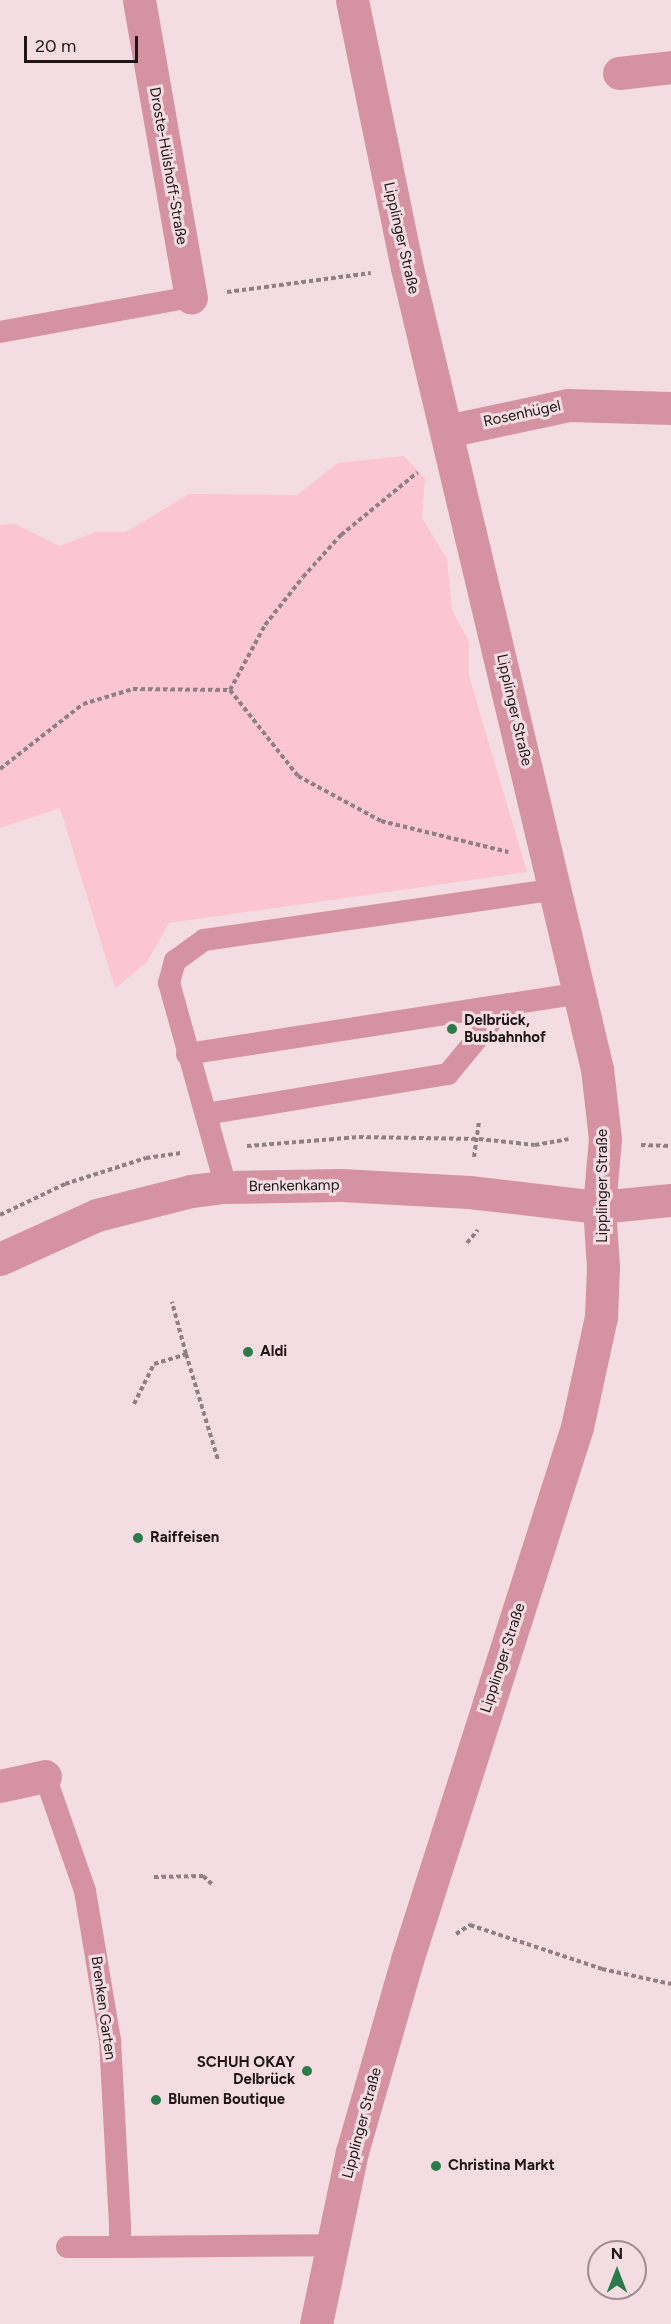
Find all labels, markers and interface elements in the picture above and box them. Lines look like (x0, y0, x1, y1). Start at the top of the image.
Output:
scale bar (27, 24, 141, 62)
text: 20 m (35, 35, 76, 57)
street label: Droste-Hülshoff-Straße (145, 86, 191, 246)
street label: Lipplinger Straße (379, 180, 423, 296)
street label: Rosenhügel (482, 397, 562, 431)
street label: Lipplinger Straße (492, 652, 536, 768)
place label: Delbrück, Busbahnhof (464, 1011, 546, 1046)
marker: Delbrück, Busbahnhof (445, 1022, 459, 1036)
street label: Lipplinger Straße (594, 1129, 612, 1243)
street label: Brenkenkamp (248, 1176, 340, 1196)
place label: Aldi (260, 1343, 287, 1361)
marker: Aldi (241, 1345, 255, 1359)
place label: Raiffeisen (150, 1529, 219, 1547)
marker: Raiffeisen (131, 1531, 145, 1545)
street label: Lipplinger Straße (477, 1601, 529, 1715)
street label: Brenken Garten (87, 1955, 119, 2061)
place label: SCHUH OKAY Delbrück (197, 2053, 295, 2088)
marker: SCHUH OKAY Delbrück (300, 2064, 314, 2078)
street label: Lipplinger Straße (339, 2066, 385, 2180)
place label: Blumen Boutique (168, 2091, 285, 2109)
marker: Blumen Boutique (149, 2093, 163, 2107)
place label: Christina Markt (448, 2157, 555, 2175)
marker: Christina Markt (429, 2159, 443, 2173)
north arrow (587, 2240, 647, 2300)
text: N (611, 2244, 623, 2263)

